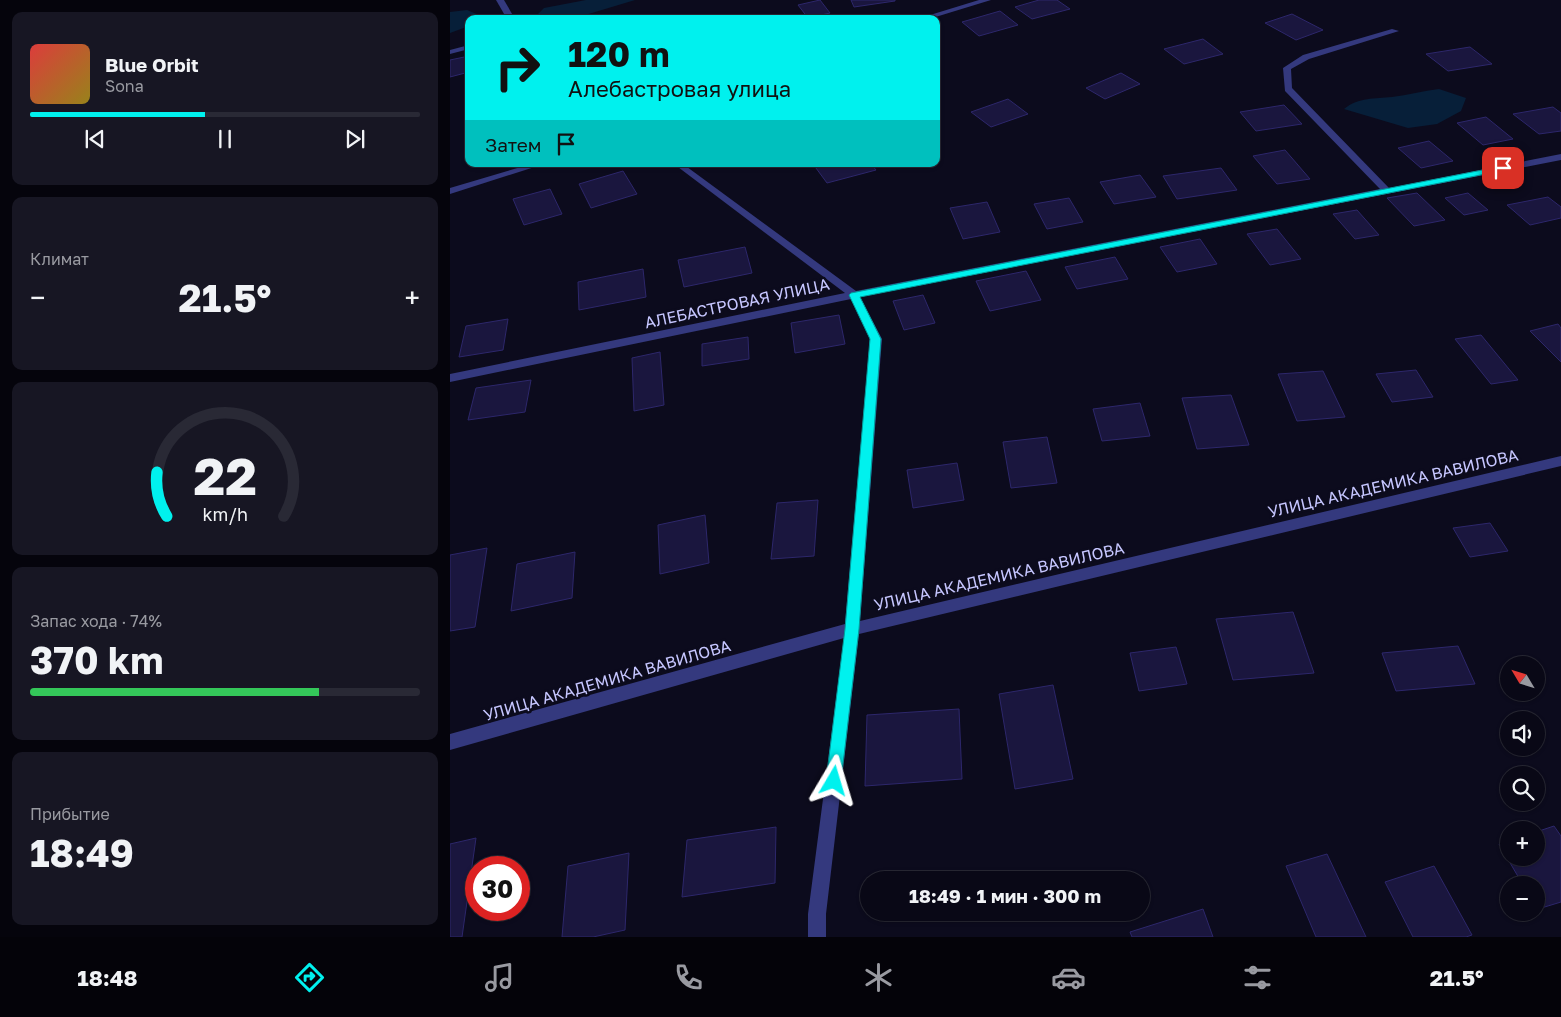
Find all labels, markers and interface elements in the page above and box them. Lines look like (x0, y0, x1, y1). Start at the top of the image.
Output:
text: 120 m (568, 33, 670, 75)
icon: right (485, 35, 550, 100)
text: Blue Orbit (105, 53, 199, 76)
text: Алебастровая улица (568, 75, 791, 102)
text: Sona (105, 76, 144, 96)
icon: previous (81, 125, 109, 153)
icon: pause (211, 125, 239, 153)
icon: next (341, 125, 369, 153)
icon: arrive (552, 130, 580, 158)
text: Затем (485, 133, 542, 156)
pin (1482, 147, 1524, 189)
icon: arrive (1489, 154, 1517, 182)
text: Климат (30, 249, 89, 269)
street label: АЛЕБАСТРОВАЯ УЛИЦА (643, 274, 832, 332)
text: 21.5° (179, 275, 271, 320)
text: − (30, 281, 45, 314)
text: + (405, 281, 420, 314)
text: 22 (193, 444, 257, 506)
street label: УЛИЦА АКАДЕМИКА ВАВИЛОВА (1266, 444, 1520, 522)
text: km/h (202, 503, 248, 525)
street label: УЛИЦА АКАДЕМИКА ВАВИЛОВА (872, 537, 1126, 615)
text: Запас хода · 74% (30, 611, 162, 631)
street label: УЛИЦА АКАДЕМИКА ВАВИЛОВА (481, 635, 733, 725)
text: 370 km (30, 637, 163, 682)
north arrow (1500, 656, 1545, 701)
map controls (1500, 656, 1545, 921)
button: sound (1500, 711, 1545, 756)
position arrow (807, 754, 859, 806)
button: search (1500, 766, 1545, 811)
text: Прибытие (30, 804, 110, 824)
button: + (1500, 821, 1545, 866)
text: 18:49 (30, 830, 134, 875)
speed limit sign: 30 (465, 856, 530, 921)
button: − (1500, 876, 1545, 921)
text: 18:49 · 1 мин · 300 m (909, 884, 1101, 907)
icon: directions (292, 960, 327, 995)
icon: music (482, 960, 517, 995)
icon: phone (671, 960, 706, 995)
icon: climate (861, 960, 896, 995)
icon: car (1051, 960, 1086, 995)
icon: filters (1240, 960, 1275, 995)
text: 18:48 (77, 964, 138, 991)
text: 21.5° (1430, 964, 1484, 991)

